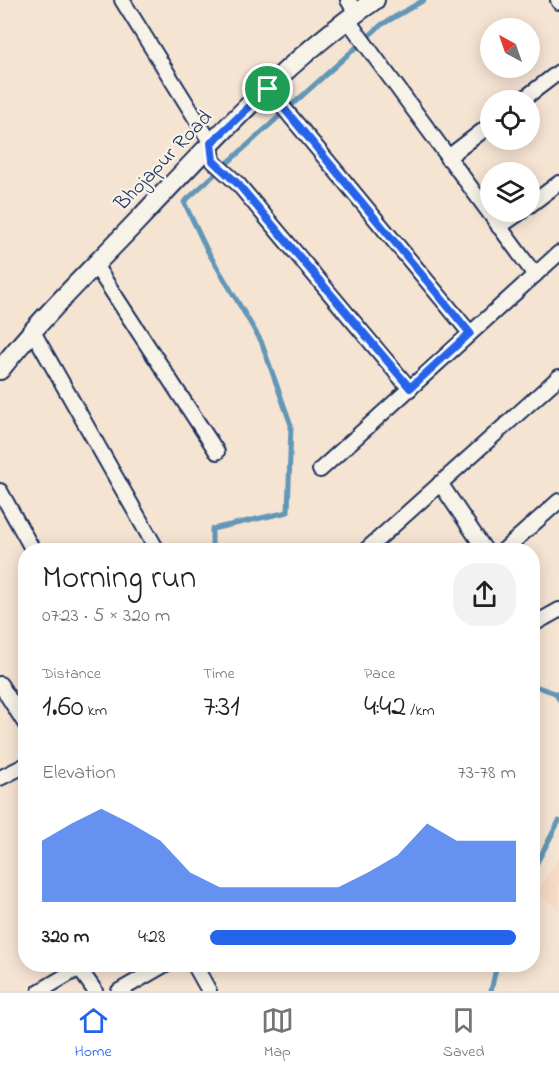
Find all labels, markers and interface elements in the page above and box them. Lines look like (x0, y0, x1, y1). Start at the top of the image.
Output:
north arrow (480, 18, 540, 78)
map controls (480, 18, 540, 222)
pin (242, 63, 293, 114)
icon: arrive (251, 72, 284, 105)
button: locate (480, 90, 540, 150)
street label: Bhojapur Road (107, 104, 220, 219)
button: layers (480, 162, 540, 222)
text: Morning run (42, 555, 196, 603)
button: share (453, 563, 516, 626)
text: 07:23 · 5 × 320 m (42, 602, 170, 631)
text: Distance (42, 662, 101, 686)
text: Time (203, 662, 235, 686)
text: Pace (364, 662, 395, 686)
text: 1.60 (42, 686, 84, 730)
text: 7:31 (203, 686, 240, 730)
text: 4:42 (364, 686, 406, 730)
text: km (84, 699, 107, 723)
text: /km (406, 699, 435, 723)
text: Elevation (42, 759, 116, 788)
text: 73–78 m (457, 759, 516, 788)
text: 320 m (42, 923, 89, 952)
text: 4:28 (138, 923, 165, 952)
tab: Home (75, 1004, 112, 1064)
tab: Map (261, 1004, 294, 1064)
tab: Saved (443, 1004, 484, 1064)

